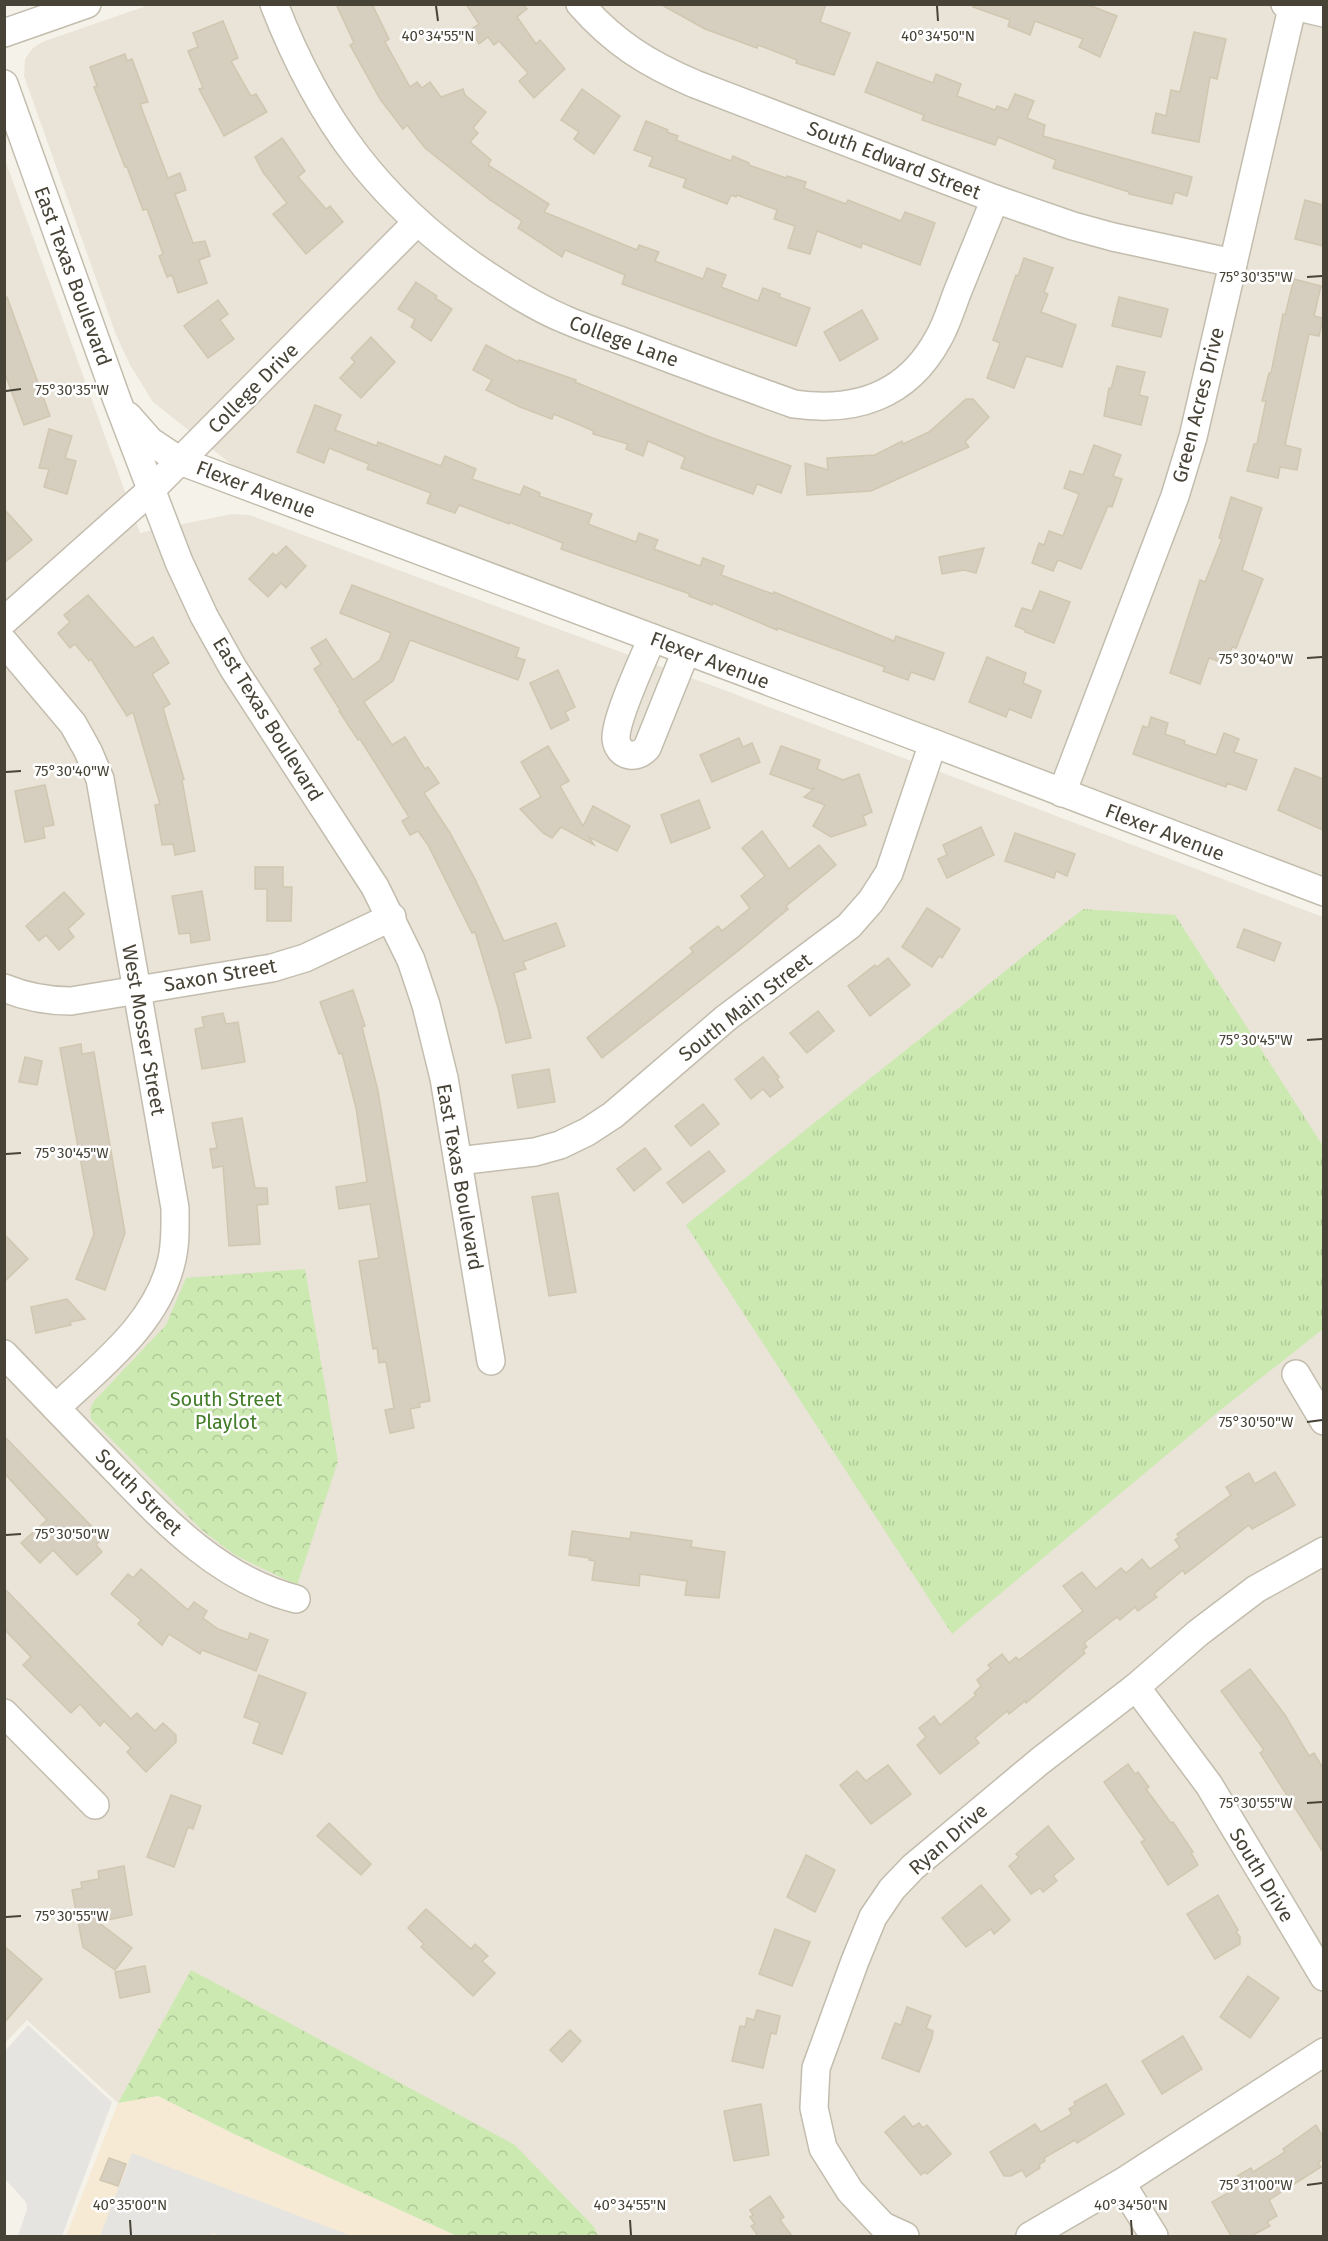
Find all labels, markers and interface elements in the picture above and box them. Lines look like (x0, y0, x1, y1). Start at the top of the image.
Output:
text: 40°34'55"N (402, 27, 474, 45)
text: 40°34'50"N (901, 27, 975, 45)
street label: South Edward Street (804, 116, 985, 205)
street label: East Texas Boulevard (29, 183, 117, 369)
text: 75°30'35"W (1219, 268, 1293, 286)
street label: College Lane (566, 310, 682, 372)
street label: Green Acres Drive (1167, 325, 1229, 485)
street label: College Drive (203, 338, 303, 438)
text: 75°30'35"W (35, 381, 109, 399)
street label: Flexer Avenue (193, 455, 319, 523)
street label: Flexer Avenue (647, 626, 773, 694)
street label: East Texas Boulevard (208, 632, 328, 806)
text: 75°30'40"W (1219, 650, 1294, 668)
text: 75°30'40"W (35, 762, 110, 780)
street label: Flexer Avenue (1102, 798, 1228, 866)
street label: West Mosser Street (117, 943, 171, 1118)
street label: South Main Street (674, 947, 817, 1066)
street label: Saxon Street (162, 953, 279, 997)
text: 75°30'45"W (1219, 1031, 1293, 1049)
street label: East Texas Boulevard (432, 1082, 488, 1272)
text: 75°30'45"W (35, 1144, 109, 1162)
park label: South Street Playlot (170, 1387, 283, 1434)
text: 75°30'50"W (1219, 1413, 1294, 1431)
street label: South Street (91, 1444, 188, 1541)
text: 75°30'50"W (35, 1525, 110, 1543)
text: 75°30'55"W (1219, 1794, 1293, 1812)
street label: Ryan Drive (904, 1798, 992, 1880)
street label: South Drive (1225, 1824, 1299, 1926)
text: 75°30'55"W (35, 1907, 109, 1925)
text: 75°31'00"W (1219, 2176, 1293, 2194)
text: 40°35'00"N (93, 2196, 167, 2214)
text: 40°34'55"N (594, 2196, 666, 2214)
text: 40°34'50"N (1094, 2196, 1168, 2214)

